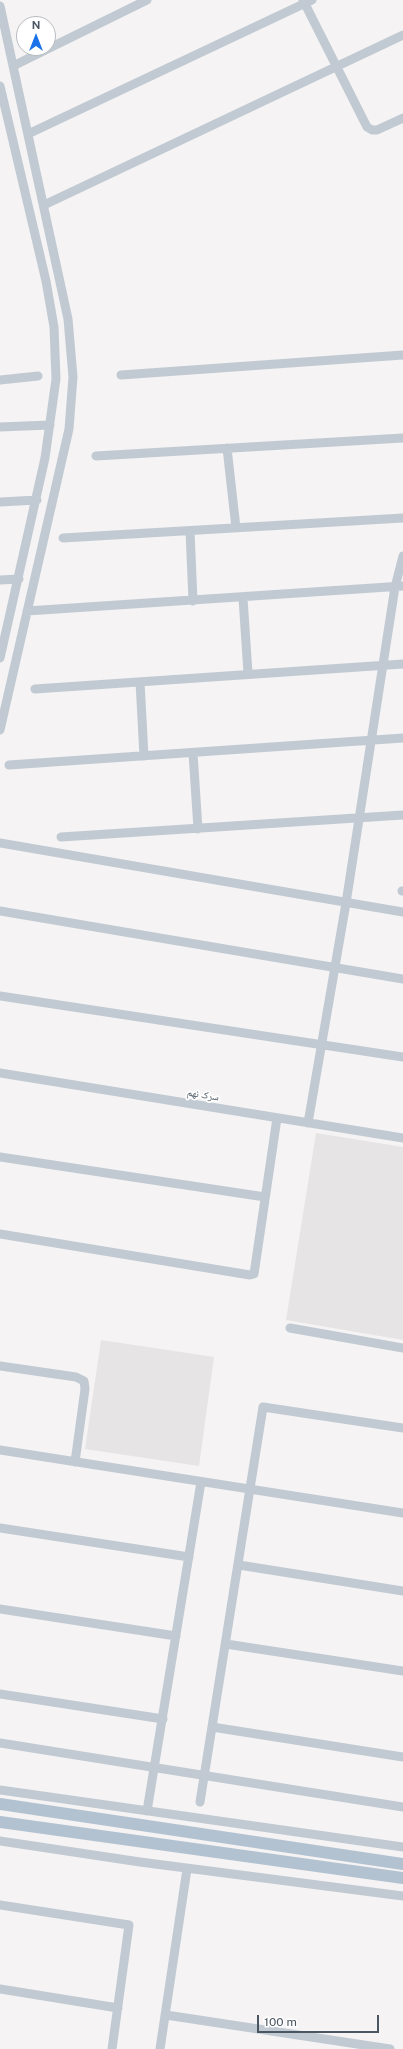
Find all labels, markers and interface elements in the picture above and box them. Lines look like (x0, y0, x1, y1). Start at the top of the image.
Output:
north arrow (16, 16, 56, 56)
text: N (32, 19, 40, 31)
street label: سرک نهم (186, 1087, 220, 1103)
scale bar (259, 2007, 381, 2033)
text: 100 m (264, 2015, 297, 2029)

